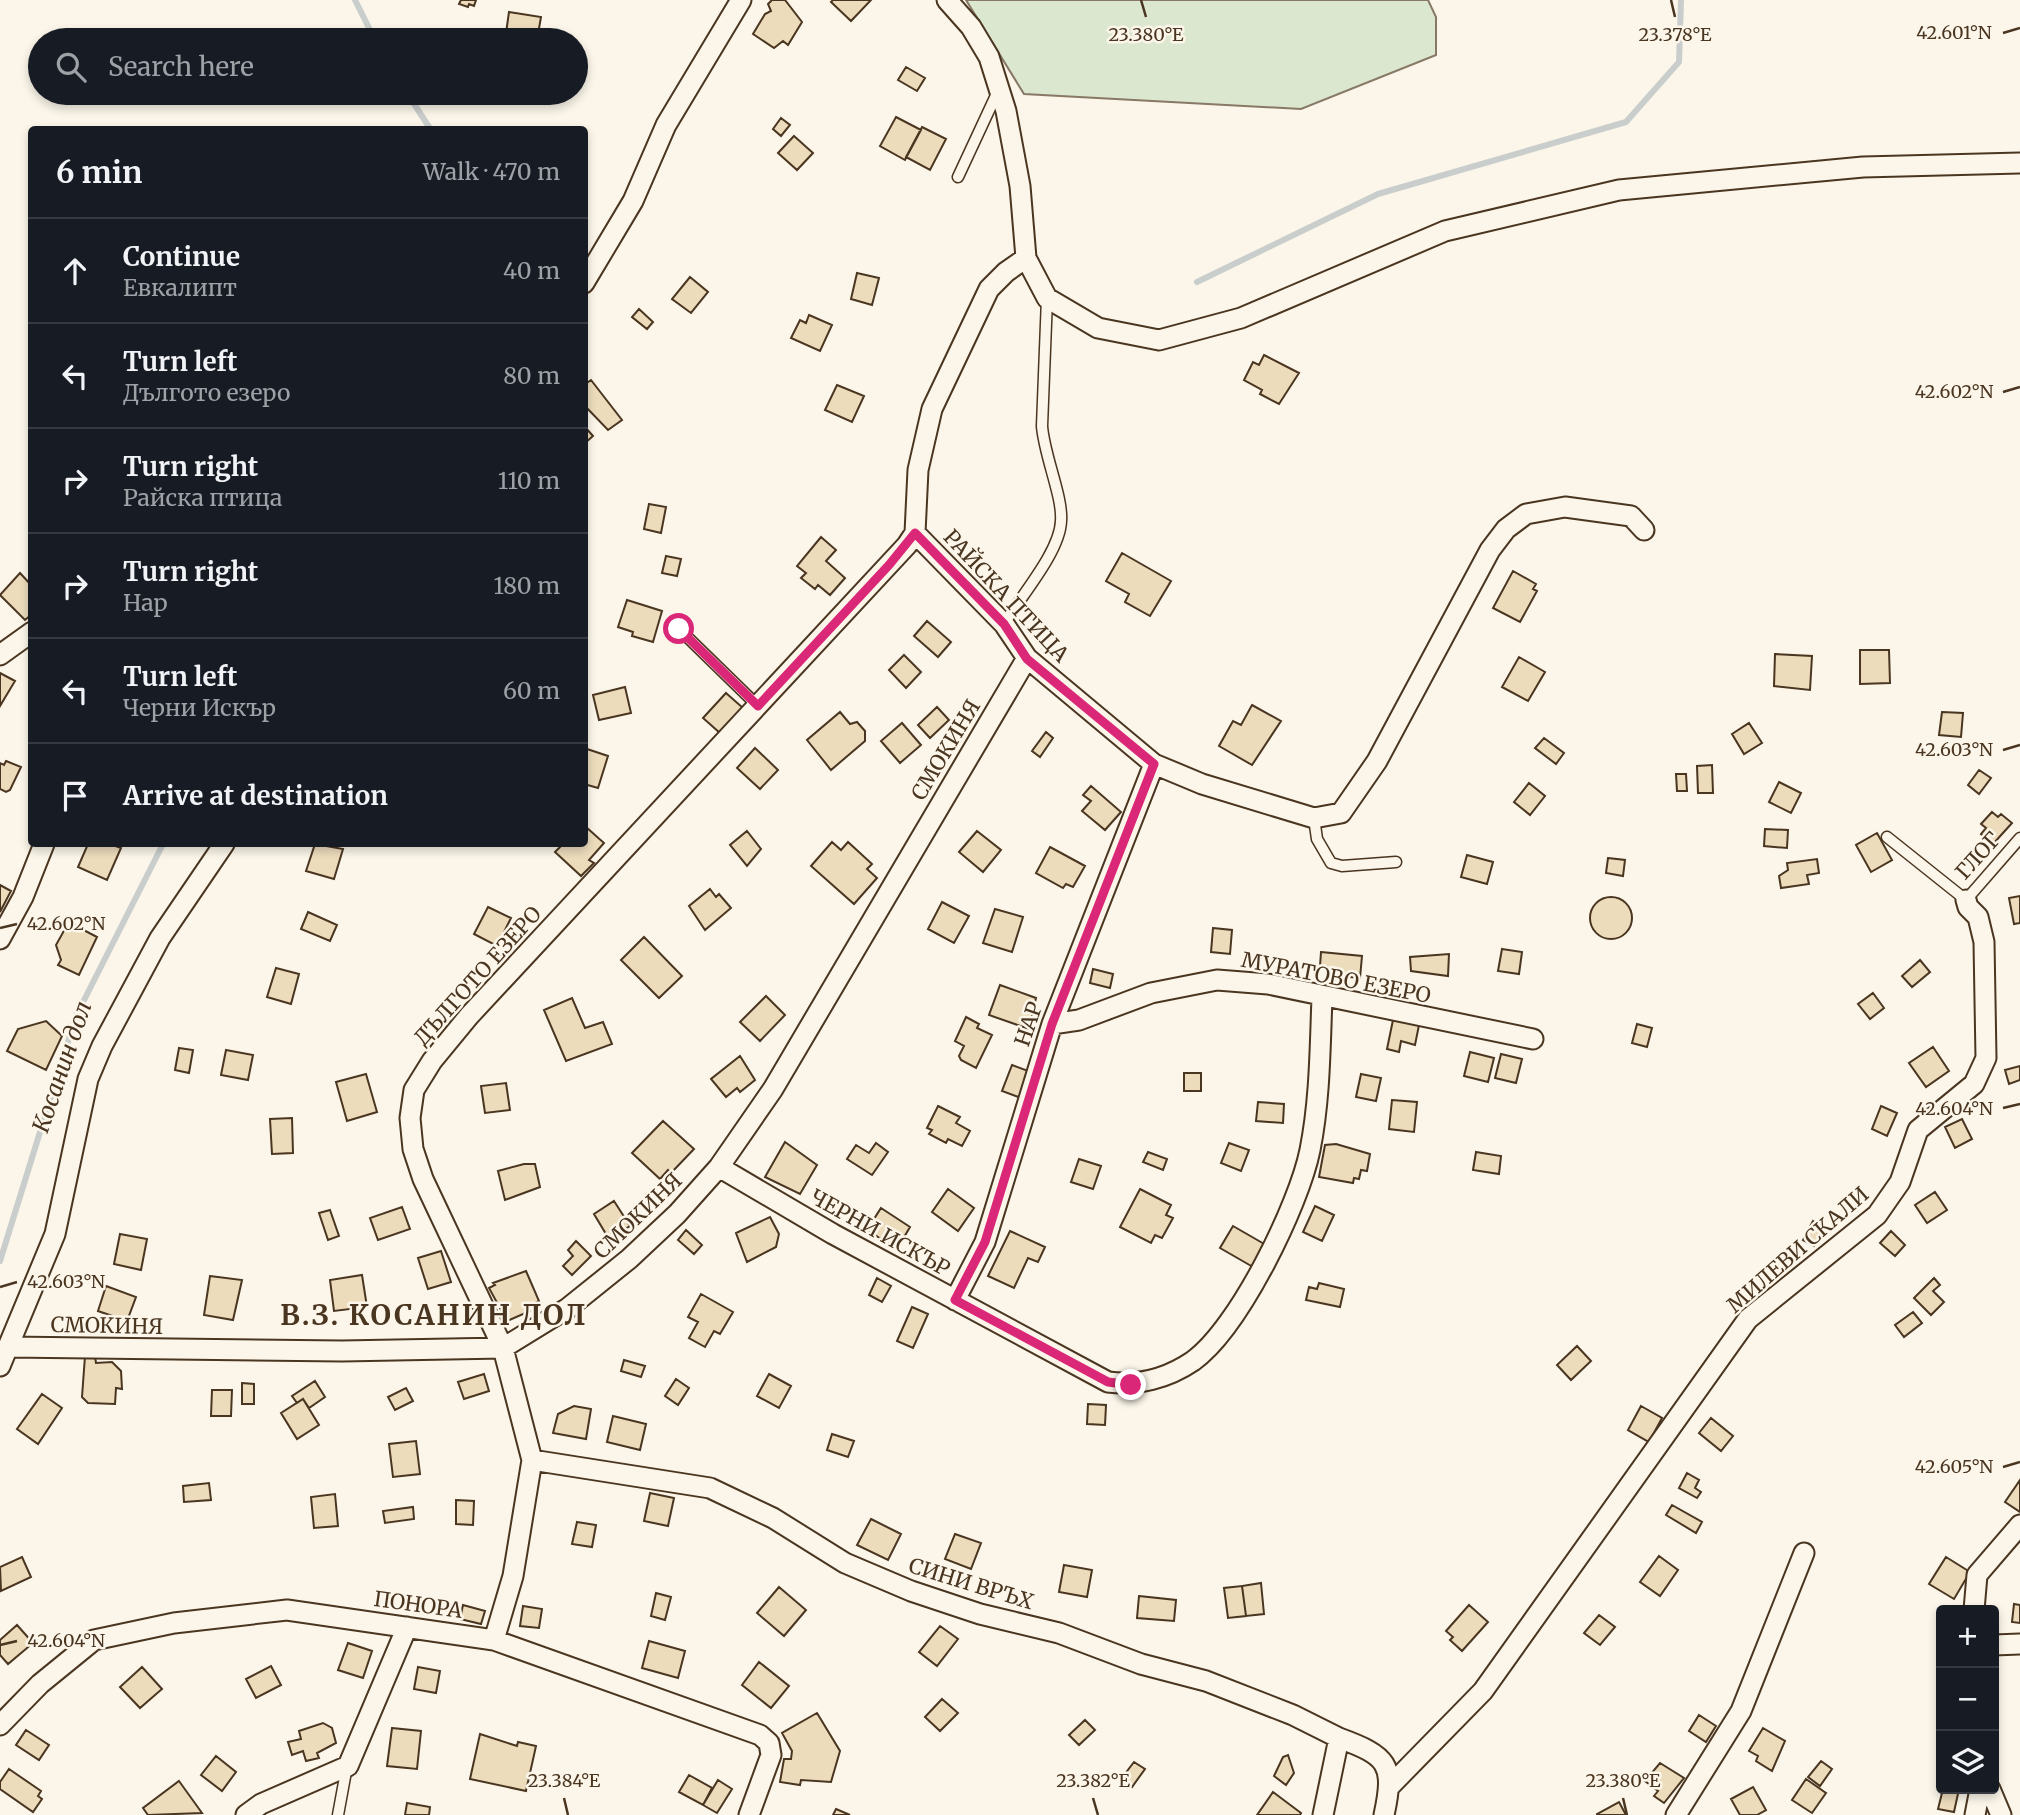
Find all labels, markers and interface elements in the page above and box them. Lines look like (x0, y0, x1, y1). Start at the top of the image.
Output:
text: 42.601°N (1916, 21, 1992, 44)
text: 23.380°E (1108, 23, 1184, 46)
text: 23.378°E (1639, 23, 1712, 46)
search box (28, 28, 588, 105)
icon: search (52, 48, 90, 86)
text: Search here (108, 50, 254, 83)
text: 6 min (56, 153, 142, 191)
text: Walk · 470 m (423, 157, 560, 186)
text: Continue (123, 240, 240, 273)
icon: ahead (56, 252, 94, 290)
text: 40 m (503, 256, 560, 285)
text: Евкалипт (123, 273, 237, 302)
text: Turn left (123, 345, 237, 378)
icon: left (56, 357, 94, 395)
text: 80 m (503, 361, 560, 390)
text: Дългото езеро (123, 378, 290, 407)
text: 42.602°N (1915, 380, 1993, 403)
text: Turn right (123, 450, 258, 483)
icon: right (56, 462, 94, 500)
text: 110 m (498, 466, 560, 495)
text: Райска птица (123, 483, 282, 512)
street label: РАЙСКА ПТИЦА (938, 524, 1075, 668)
text: Turn right (123, 555, 258, 588)
icon: right (56, 567, 94, 605)
text: 180 m (494, 571, 560, 600)
text: Нар (123, 588, 168, 617)
route start (663, 613, 694, 644)
text: Turn left (123, 660, 237, 693)
icon: left (56, 672, 94, 710)
text: 60 m (503, 676, 560, 705)
text: Черни Искър (123, 693, 276, 722)
street label: СМОКИНЯ (905, 694, 986, 805)
text: 42.603°N (1915, 738, 1993, 761)
icon: arrive (56, 777, 94, 815)
text: Arrive at destination (123, 779, 388, 812)
street label: ГЛОГ (1949, 826, 2006, 885)
street label: ДЪЛГОТО ЕЗЕРО (408, 901, 547, 1051)
text: 42.602°N (27, 912, 105, 935)
street label: МУРАТОВО ЕЗЕРО (1239, 946, 1433, 1009)
water label: Косанин дол (26, 997, 97, 1136)
street label: НАР (1008, 998, 1049, 1050)
text: 42.604°N (1915, 1097, 1993, 1120)
street label: СМОКИНЯ (588, 1167, 688, 1265)
street label: МИЛЕВИ СКАЛИ (1721, 1181, 1874, 1319)
street label: ЧЕРНИ ИСКЪР (806, 1183, 955, 1282)
text: 42.603°N (27, 1270, 105, 1293)
district label: В.З. КОСАНИН ДОЛ (280, 1297, 588, 1333)
street label: СМОКИНЯ (50, 1311, 164, 1340)
route end (1115, 1369, 1146, 1400)
text: 42.605°N (1915, 1455, 1993, 1478)
street label: СИНИ ВРЪХ (906, 1552, 1037, 1615)
street label: ПОНОРА (372, 1585, 464, 1624)
map controls (1936, 1605, 1999, 1794)
button: + (1936, 1605, 1999, 1668)
text: 42.604°N (27, 1629, 105, 1652)
button: − (1936, 1668, 1999, 1731)
button: layers (1936, 1731, 1999, 1794)
text: 23.384°E (528, 1769, 601, 1792)
text: 23.382°E (1056, 1769, 1130, 1792)
text: 23.380°E (1585, 1769, 1661, 1792)

